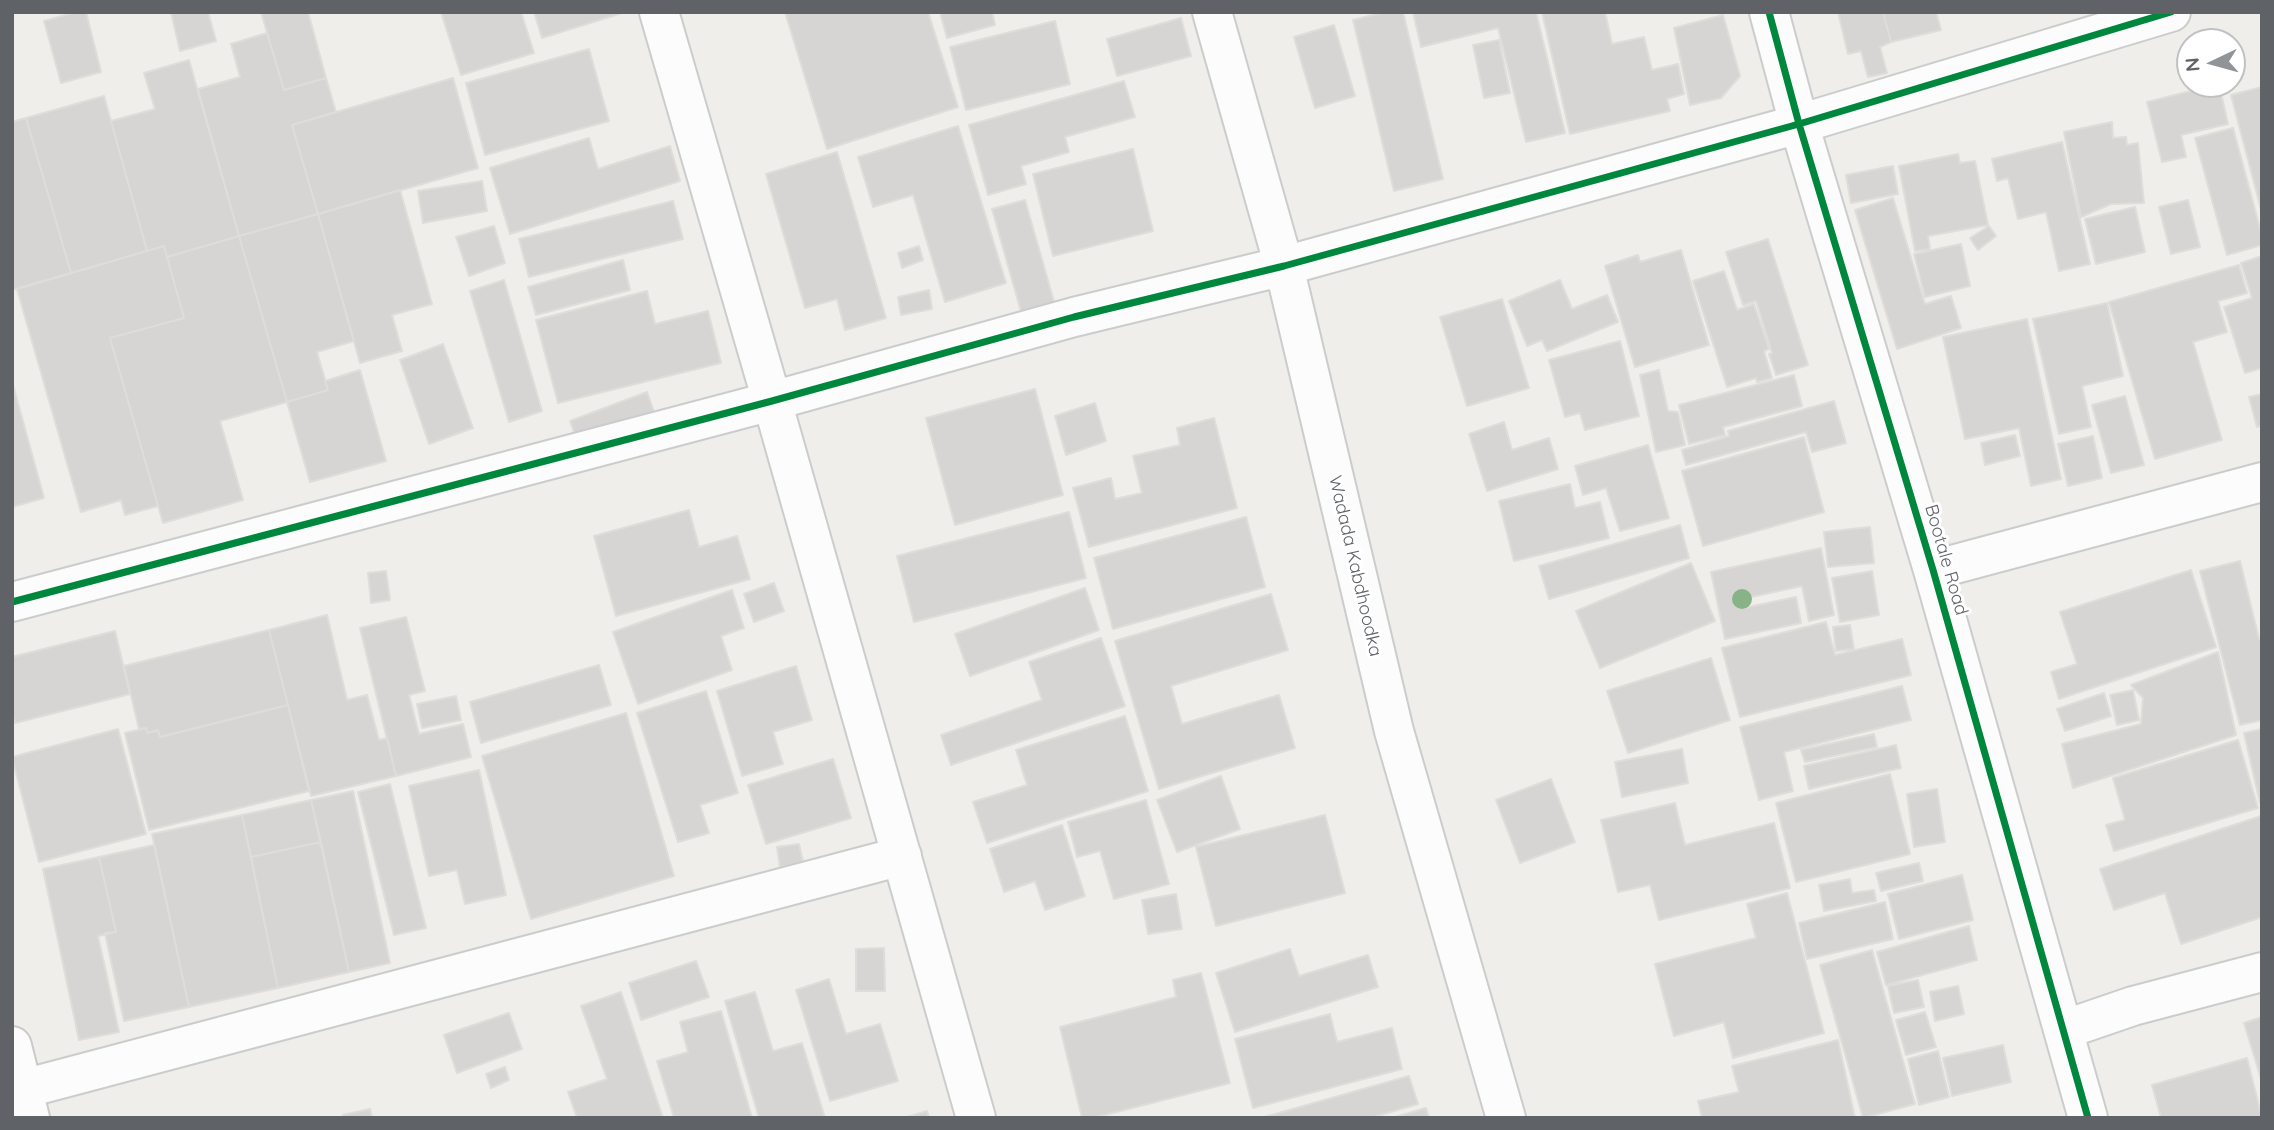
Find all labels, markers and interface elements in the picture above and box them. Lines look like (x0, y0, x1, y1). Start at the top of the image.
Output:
north arrow (2176, 28, 2246, 98)
text: N (2180, 57, 2205, 73)
street label: Wadada Kabdhoodka (1324, 473, 1386, 659)
street label: Bootale Road (1920, 502, 1972, 618)

